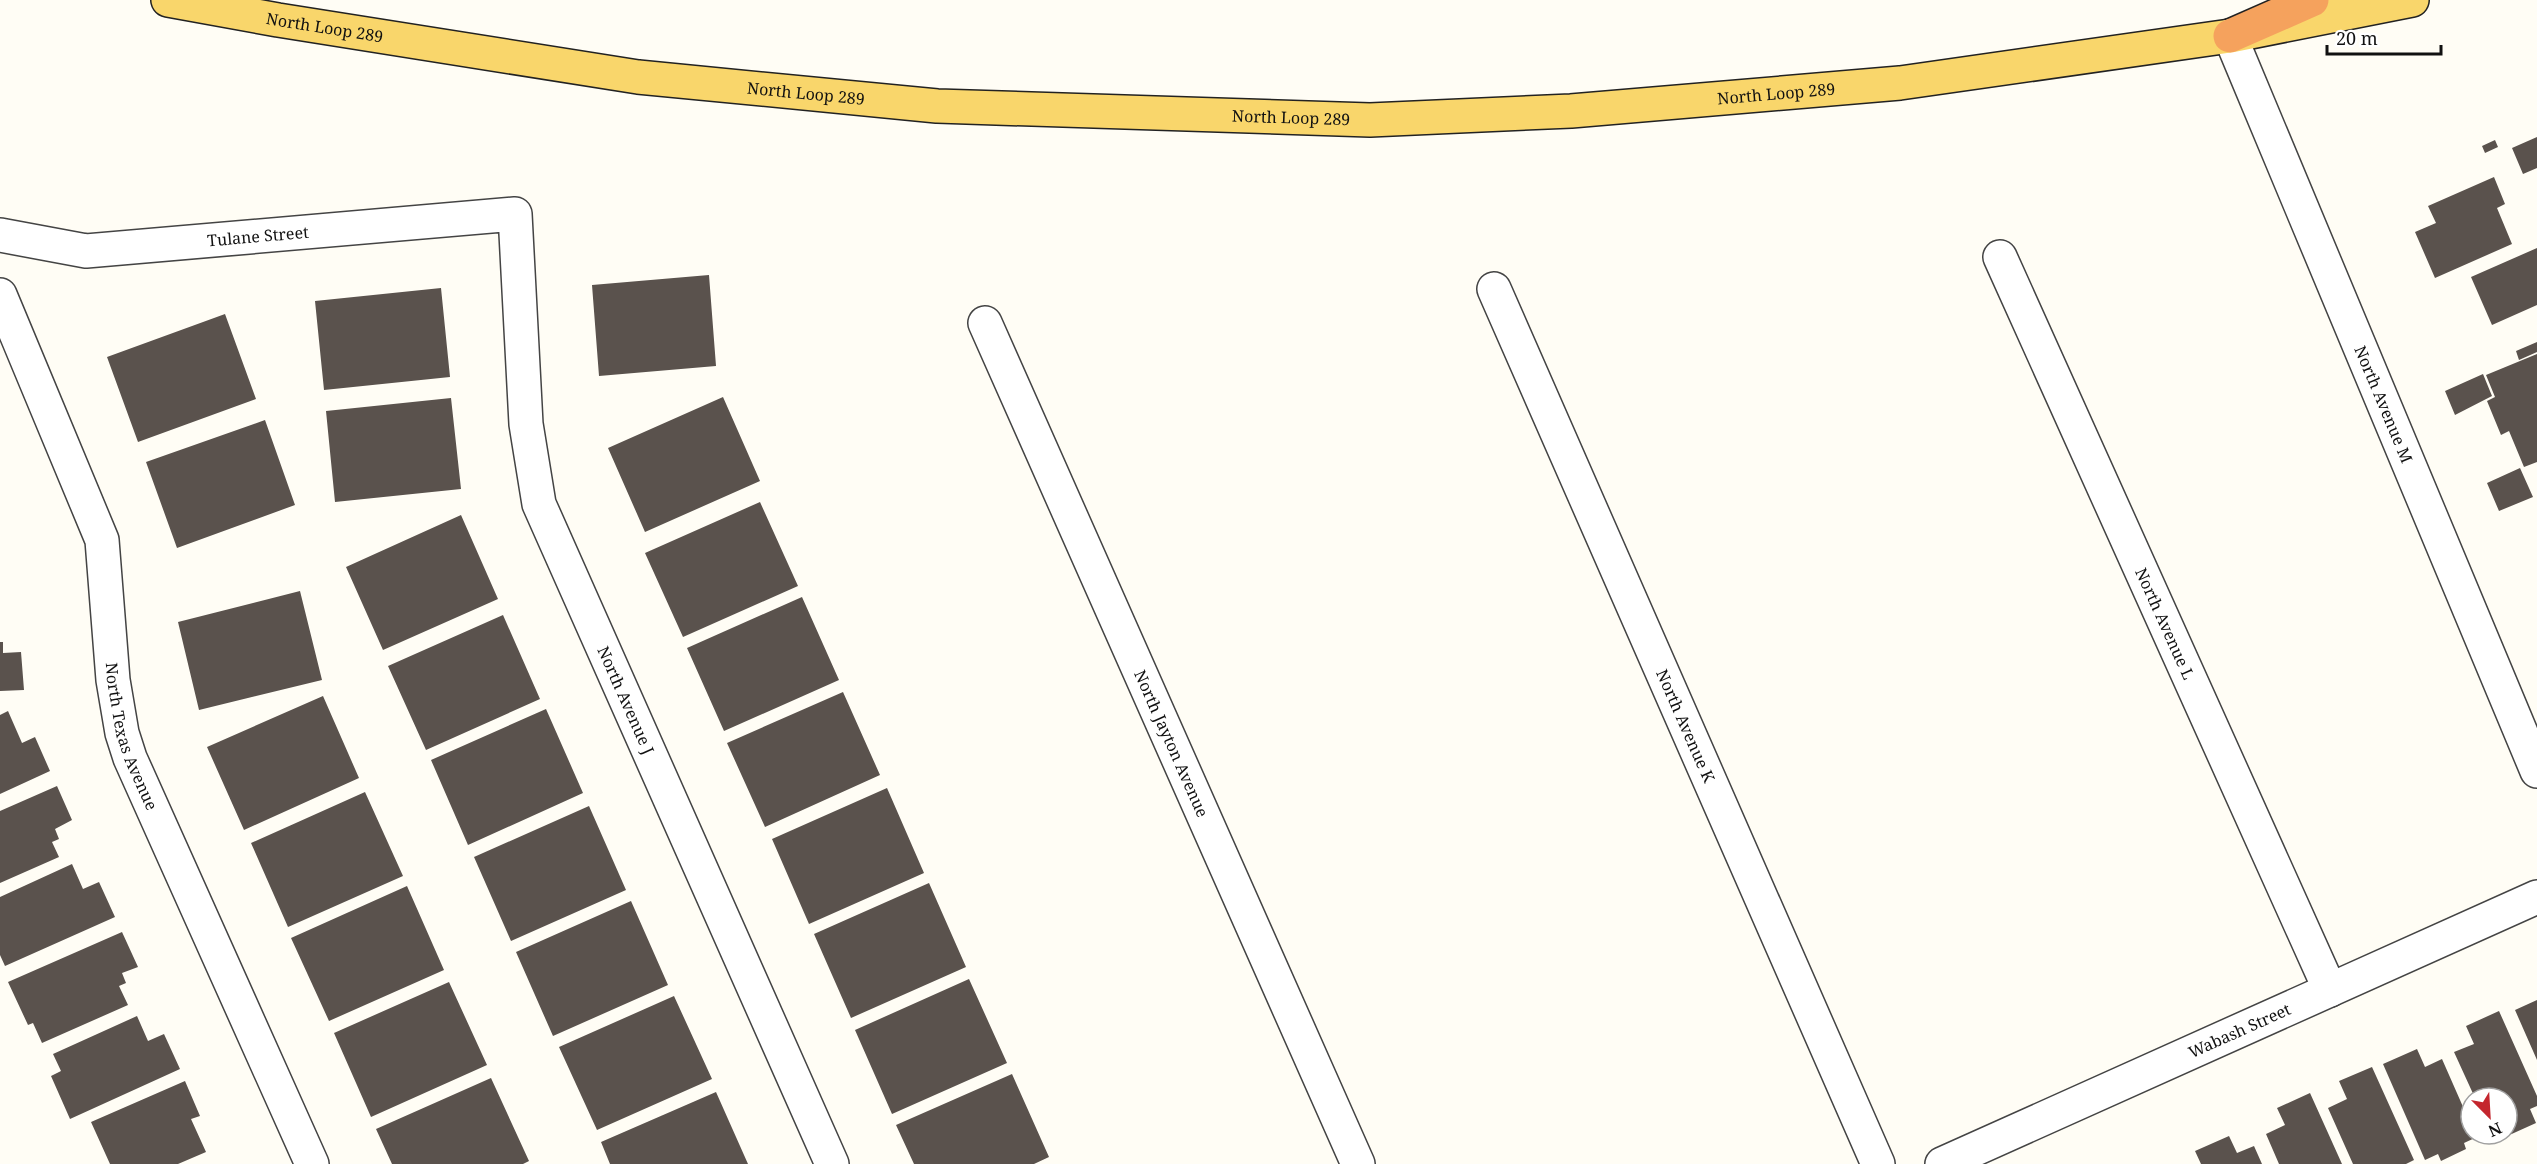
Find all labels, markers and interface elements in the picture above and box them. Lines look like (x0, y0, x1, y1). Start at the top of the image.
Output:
street label: North Loop 289 (264, 7, 385, 47)
scale bar (2327, 18, 2441, 56)
text: 20 m (2336, 26, 2378, 50)
street label: North Loop 289 (746, 77, 866, 110)
street label: North Loop 289 (1716, 78, 1836, 110)
street label: North Loop 289 (1232, 105, 1351, 130)
street label: Tulane Street (206, 221, 310, 252)
street label: North Avenue M (2349, 342, 2418, 466)
street label: North Avenue L (2130, 564, 2200, 683)
street label: North Avenue J (592, 643, 660, 758)
street label: North Texas Avenue (101, 662, 163, 814)
street label: North Jayton Avenue (1129, 666, 1214, 821)
street label: North Avenue K (1651, 666, 1721, 787)
street label: Wabash Street (2185, 998, 2294, 1063)
north arrow (2459, 1086, 2519, 1146)
text: N (2485, 1117, 2505, 1142)

